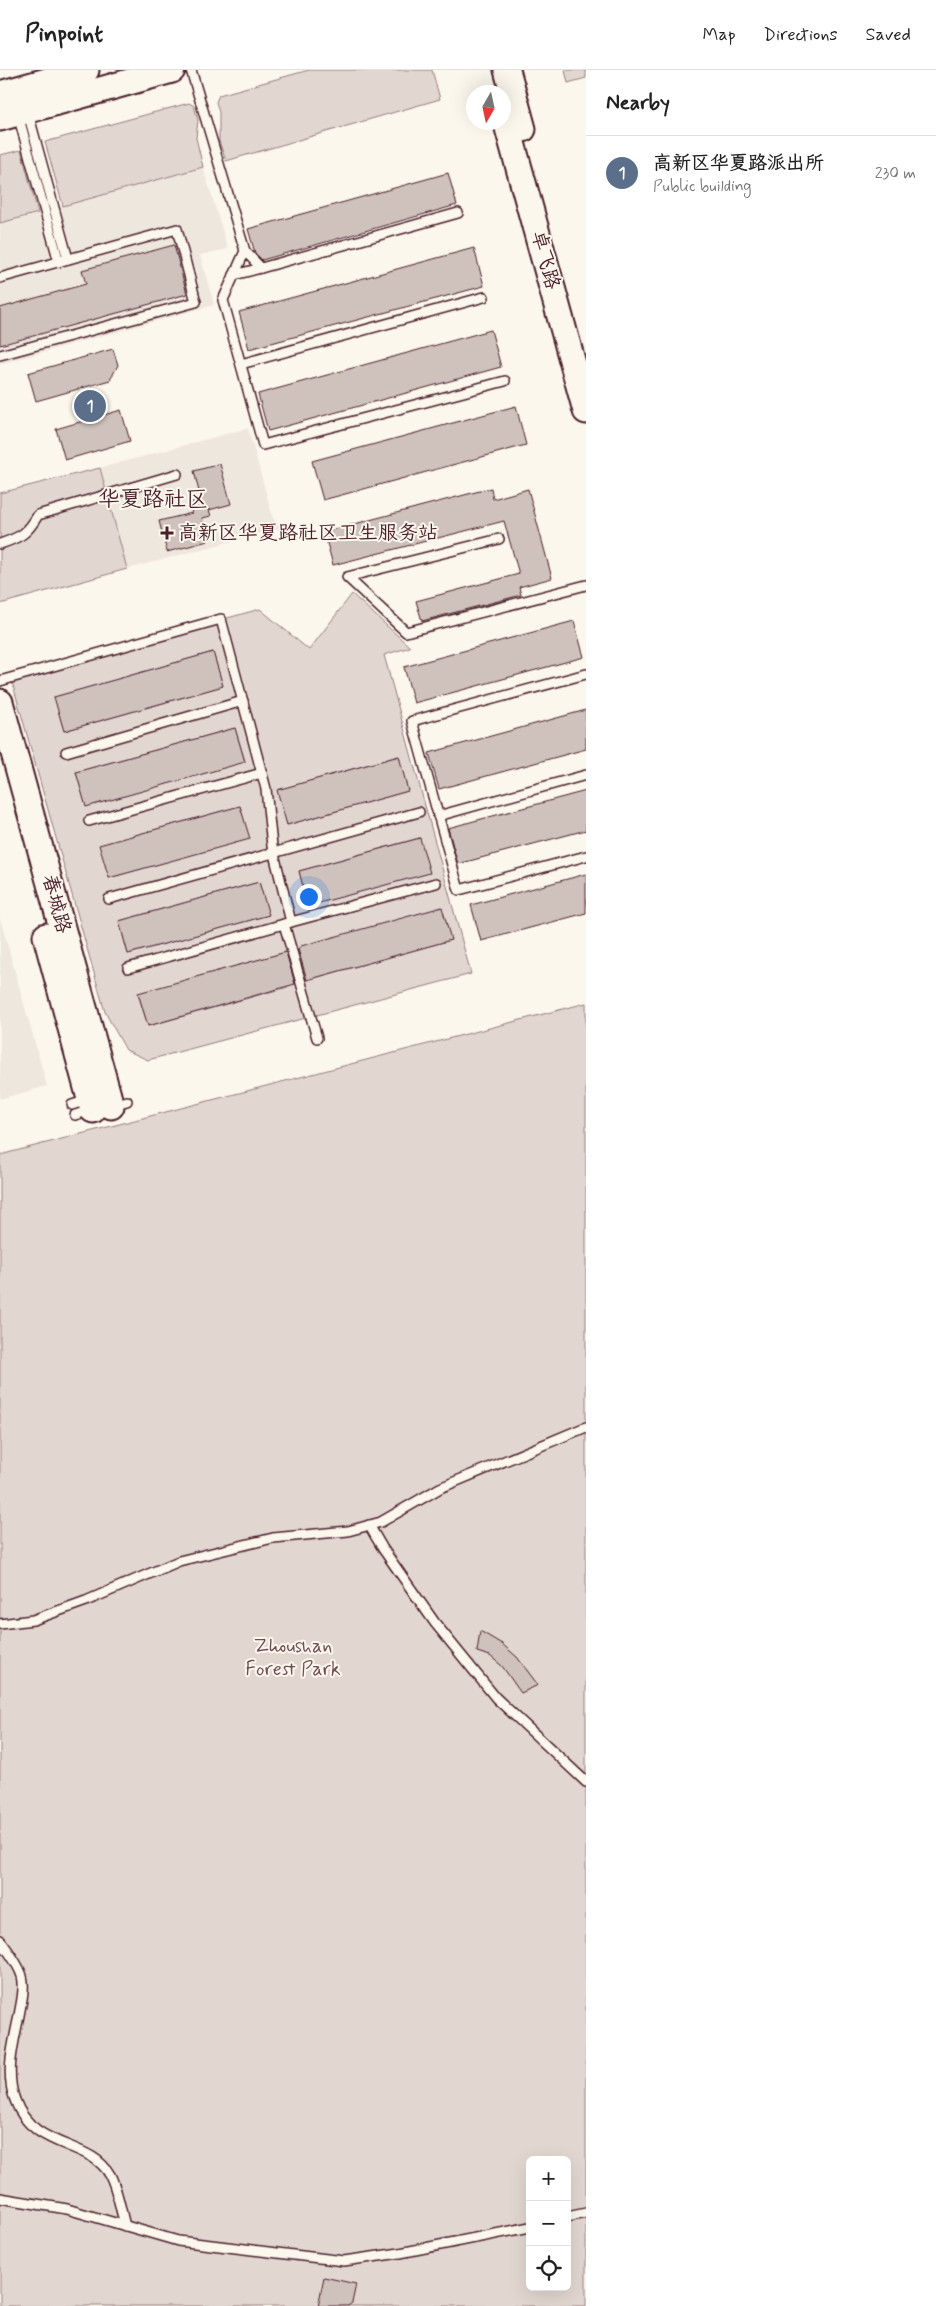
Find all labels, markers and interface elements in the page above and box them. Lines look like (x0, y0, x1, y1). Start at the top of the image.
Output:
text: Pinpoint (25, 19, 103, 50)
text: Map (703, 23, 736, 47)
text: Directions (764, 23, 838, 47)
text: Saved (866, 23, 911, 47)
north arrow (466, 85, 511, 130)
text: Nearby (606, 89, 670, 117)
text: 高新区华夏路派出所 (653, 151, 824, 176)
text: 1 (618, 163, 626, 184)
text: 230 m (875, 163, 916, 184)
text: Public building (653, 176, 752, 197)
street label: 卓飞路 (524, 228, 566, 293)
pin: 1 (74, 387, 106, 425)
district label: 华夏路社区 (98, 486, 208, 514)
place label: 高新区华夏路社区卫生服务站 (178, 520, 438, 547)
marker: 高新区华夏路社区卫生服务站 (160, 526, 174, 540)
street label: 春城路 (35, 872, 77, 937)
your location (296, 884, 322, 910)
park label: Zhoushan Forest Park (245, 1633, 341, 1683)
map controls (526, 2156, 571, 2291)
button: + (526, 2156, 571, 2201)
button: − (526, 2201, 571, 2246)
button: locate (526, 2246, 571, 2291)

